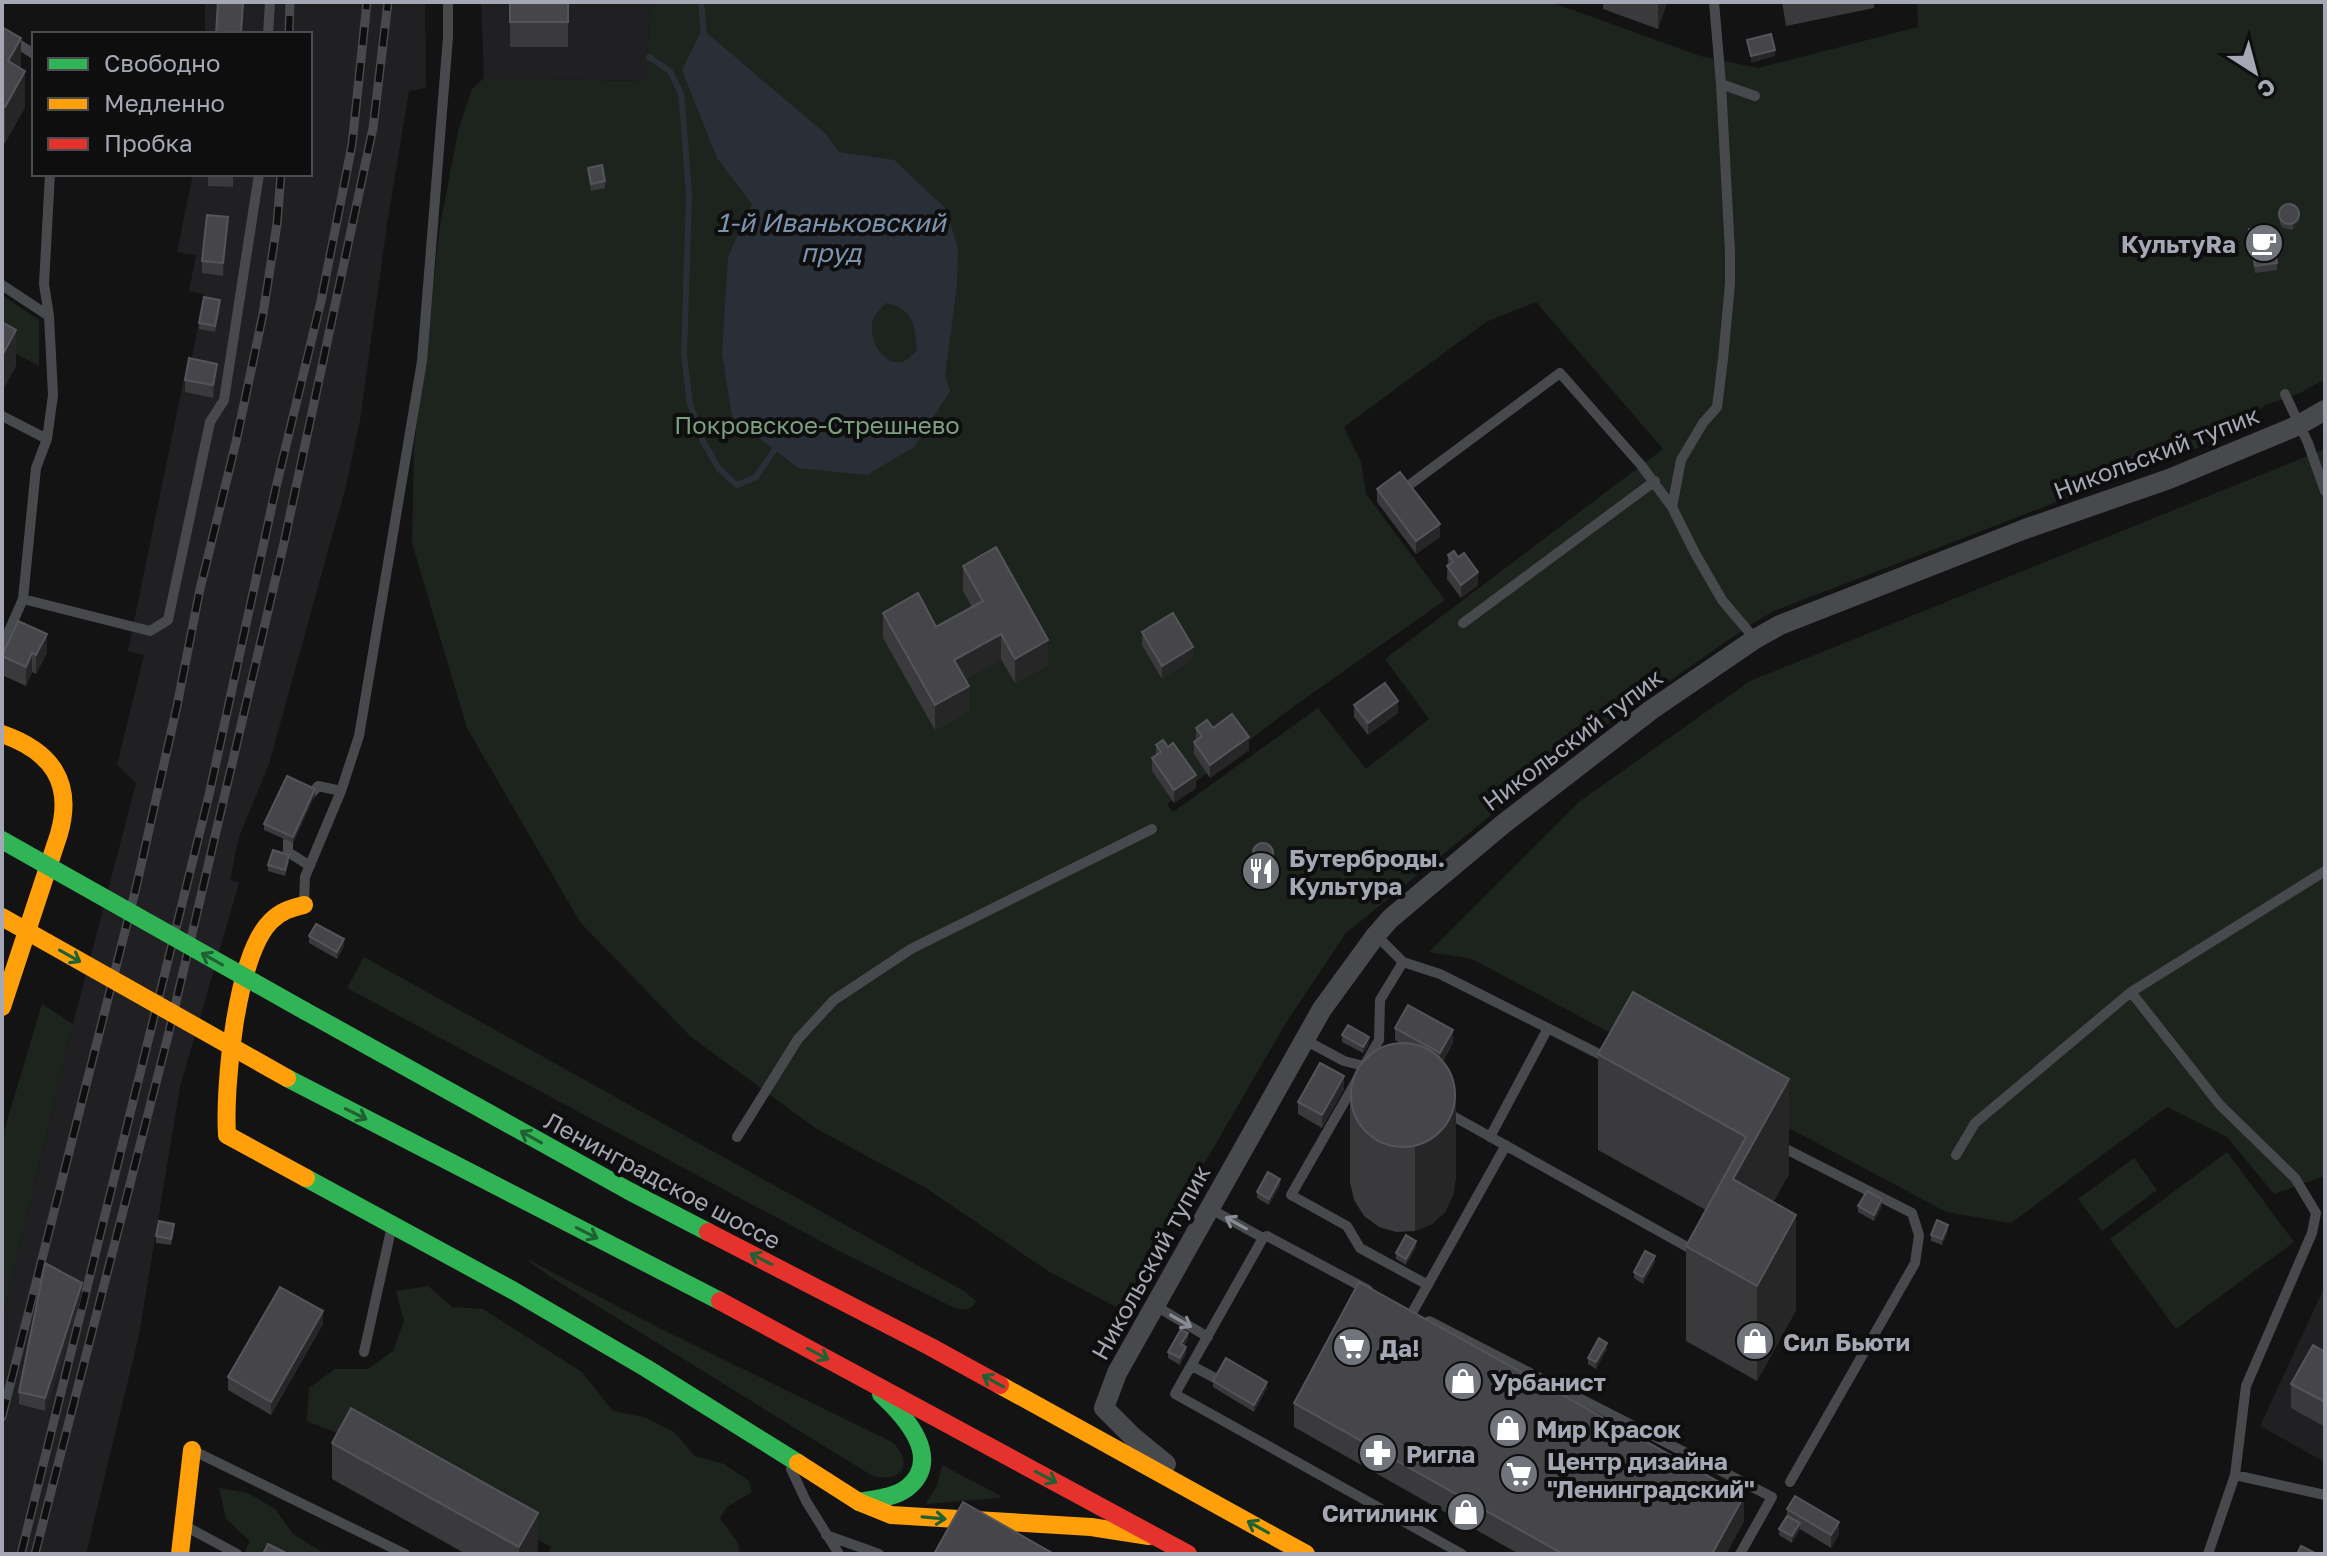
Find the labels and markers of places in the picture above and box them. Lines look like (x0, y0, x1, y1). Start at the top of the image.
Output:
cafe icon: КультуRа (2243, 222, 2285, 264)
place label: КультуRа (2121, 229, 2236, 258)
place label: Бутерброды. Культура (1289, 843, 1445, 900)
restaurant icon: Бутерброды. Культура (1240, 850, 1282, 892)
shop icon: Сил Бьюти (1734, 1320, 1776, 1362)
supermarket icon: Да! (1331, 1326, 1373, 1368)
place label: Сил Бьюти (1783, 1327, 1910, 1356)
place label: Да! (1380, 1333, 1420, 1362)
shop icon: Урбанист (1442, 1360, 1484, 1402)
place label: Урбанист (1491, 1367, 1606, 1396)
shop icon: Мир Красок (1487, 1407, 1529, 1449)
place label: Мир Красок (1536, 1414, 1681, 1443)
pharmacy icon: Ригла (1357, 1432, 1399, 1474)
place label: Ригла (1406, 1439, 1475, 1468)
place label: Центр дизайна "Ленинградский" (1547, 1446, 1755, 1503)
supermarket icon: Центр дизайна "Ленинградский" (1498, 1453, 1540, 1495)
shop icon: Ситилинк (1445, 1491, 1487, 1533)
place label: Ситилинк (1322, 1498, 1438, 1527)

